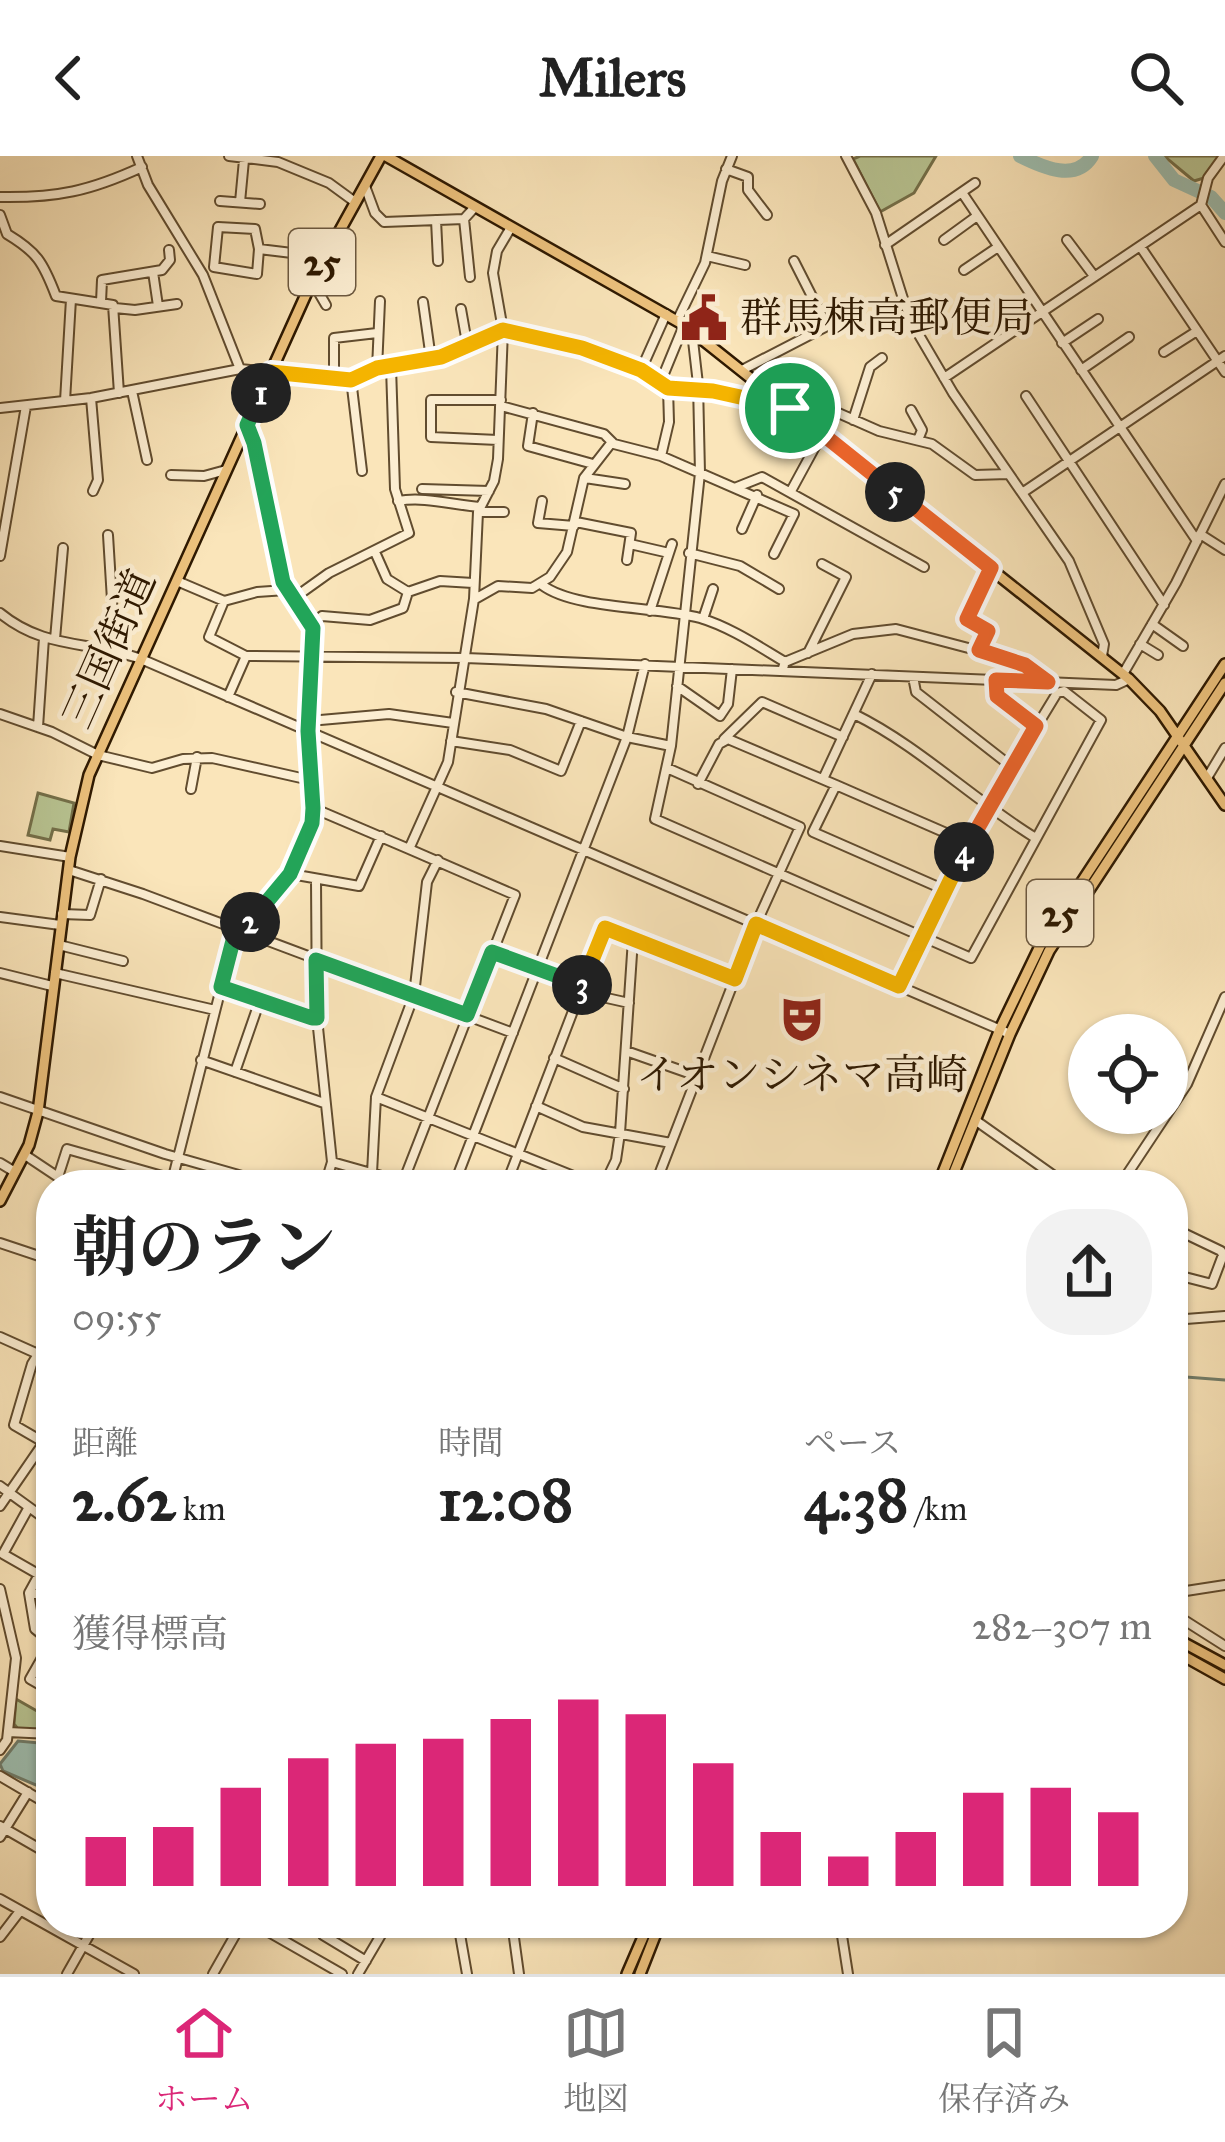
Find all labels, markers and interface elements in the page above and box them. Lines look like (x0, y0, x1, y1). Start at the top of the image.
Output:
icon: back (36, 45, 102, 111)
text: Milers (539, 45, 686, 111)
icon: search (1123, 45, 1189, 111)
road number: 25 (289, 229, 355, 295)
place label: 群馬棟高郵便局 (740, 292, 1034, 344)
public building icon: 群馬棟高郵便局 (679, 293, 729, 343)
pin (739, 357, 841, 459)
pin: 1 (231, 363, 291, 423)
text: 1 (254, 373, 268, 413)
icon: arrive (757, 375, 823, 441)
pin: 5 (865, 462, 925, 522)
text: 5 (887, 472, 903, 512)
street label: 三国街道 (51, 562, 167, 736)
pin: 4 (934, 822, 994, 882)
text: 4 (955, 832, 973, 872)
road number: 25 (1027, 880, 1093, 946)
pin: 2 (220, 892, 280, 952)
text: 2 (242, 902, 258, 942)
pin: 3 (552, 955, 612, 1015)
text: 3 (575, 965, 589, 1005)
theatre icon: イオンシネマ高崎 (777, 994, 827, 1044)
map controls (1068, 1014, 1188, 1134)
button: locate (1068, 1014, 1188, 1134)
place label: イオンシネマ高崎 (636, 1049, 968, 1101)
text: 朝のラン (72, 1207, 336, 1288)
button: share (1026, 1209, 1152, 1335)
text: 09:55 (72, 1293, 162, 1341)
text: 距離 (72, 1423, 138, 1463)
text: 時間 (438, 1423, 504, 1463)
text: ペース (804, 1423, 901, 1463)
text: 2.62 (72, 1463, 176, 1536)
text: 12:08 (438, 1463, 573, 1536)
text: 4:38 (804, 1463, 908, 1536)
text: km (176, 1489, 226, 1529)
text: /km (908, 1489, 968, 1529)
text: 282–307 m (972, 1602, 1152, 1650)
text: 獲得標高 (72, 1610, 228, 1658)
tab: ホーム (155, 2000, 254, 2119)
tab: 地図 (563, 2000, 629, 2119)
tab: 保存済み (938, 2000, 1070, 2119)

